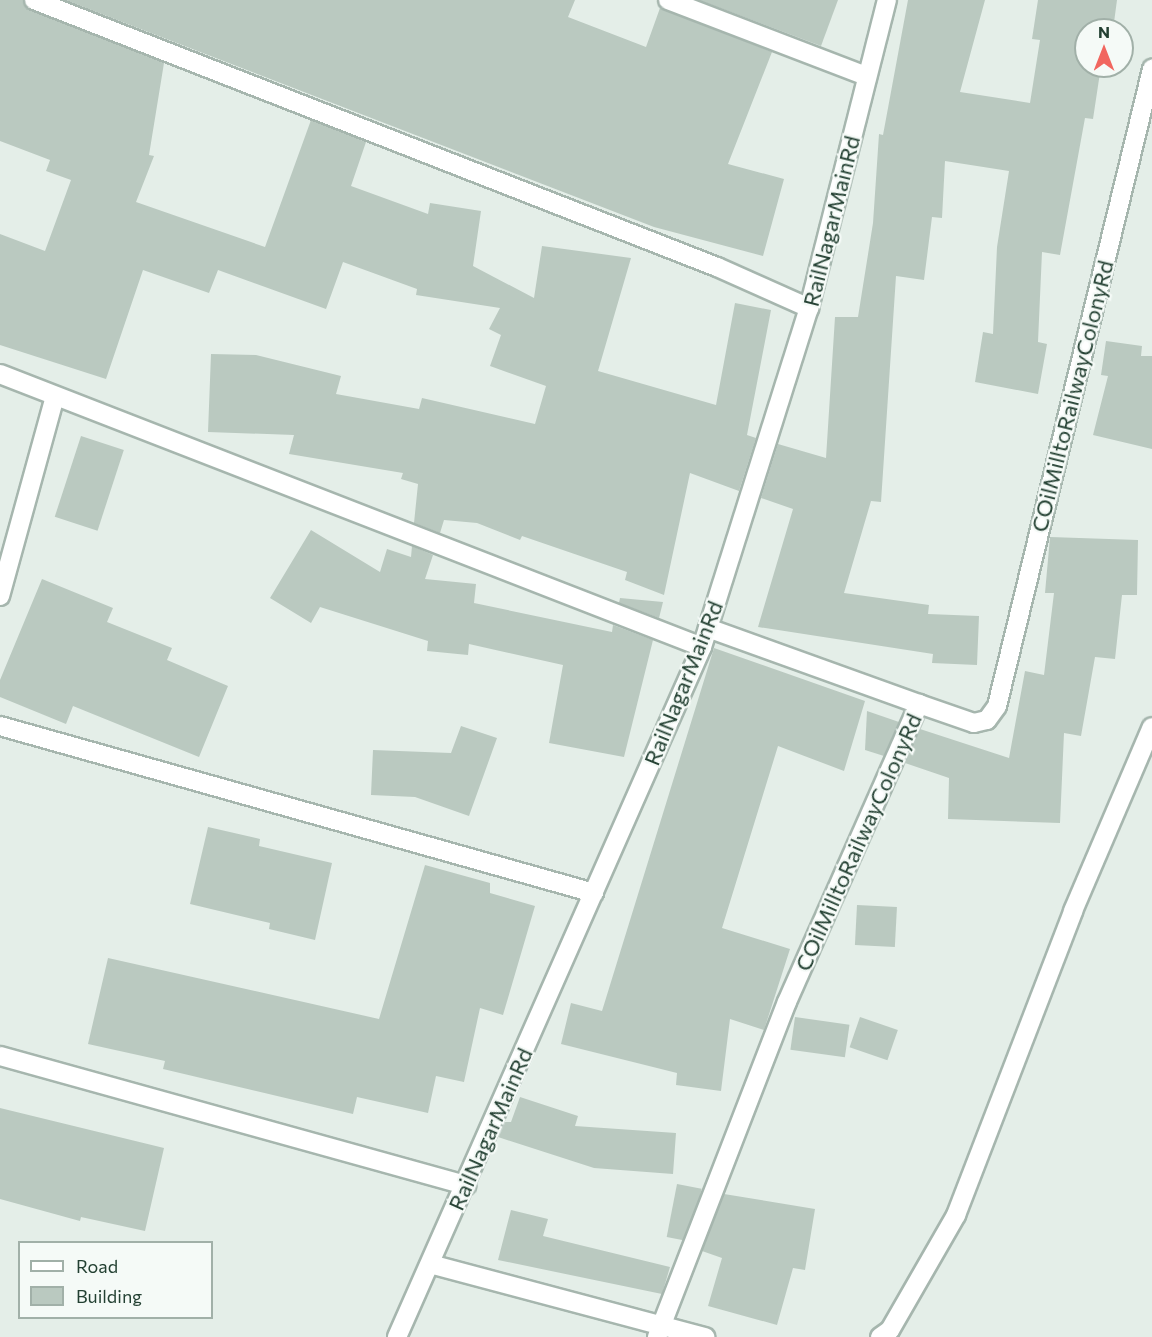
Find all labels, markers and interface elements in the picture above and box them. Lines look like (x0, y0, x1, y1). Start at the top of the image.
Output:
north arrow (1074, 18, 1134, 78)
text: N (1098, 22, 1110, 41)
street label: RailNagarMainRd (797, 133, 865, 309)
street label: COilMilltoRailwayColonyRd (1025, 257, 1119, 535)
street label: RailNagarMainRd (638, 597, 728, 769)
street label: COilMilltoRailwayColonyRd (789, 709, 927, 975)
street label: RailNagarMainRd (442, 1044, 538, 1214)
legend (18, 1241, 213, 1319)
text: Road (76, 1255, 118, 1277)
text: Building (76, 1285, 142, 1307)

